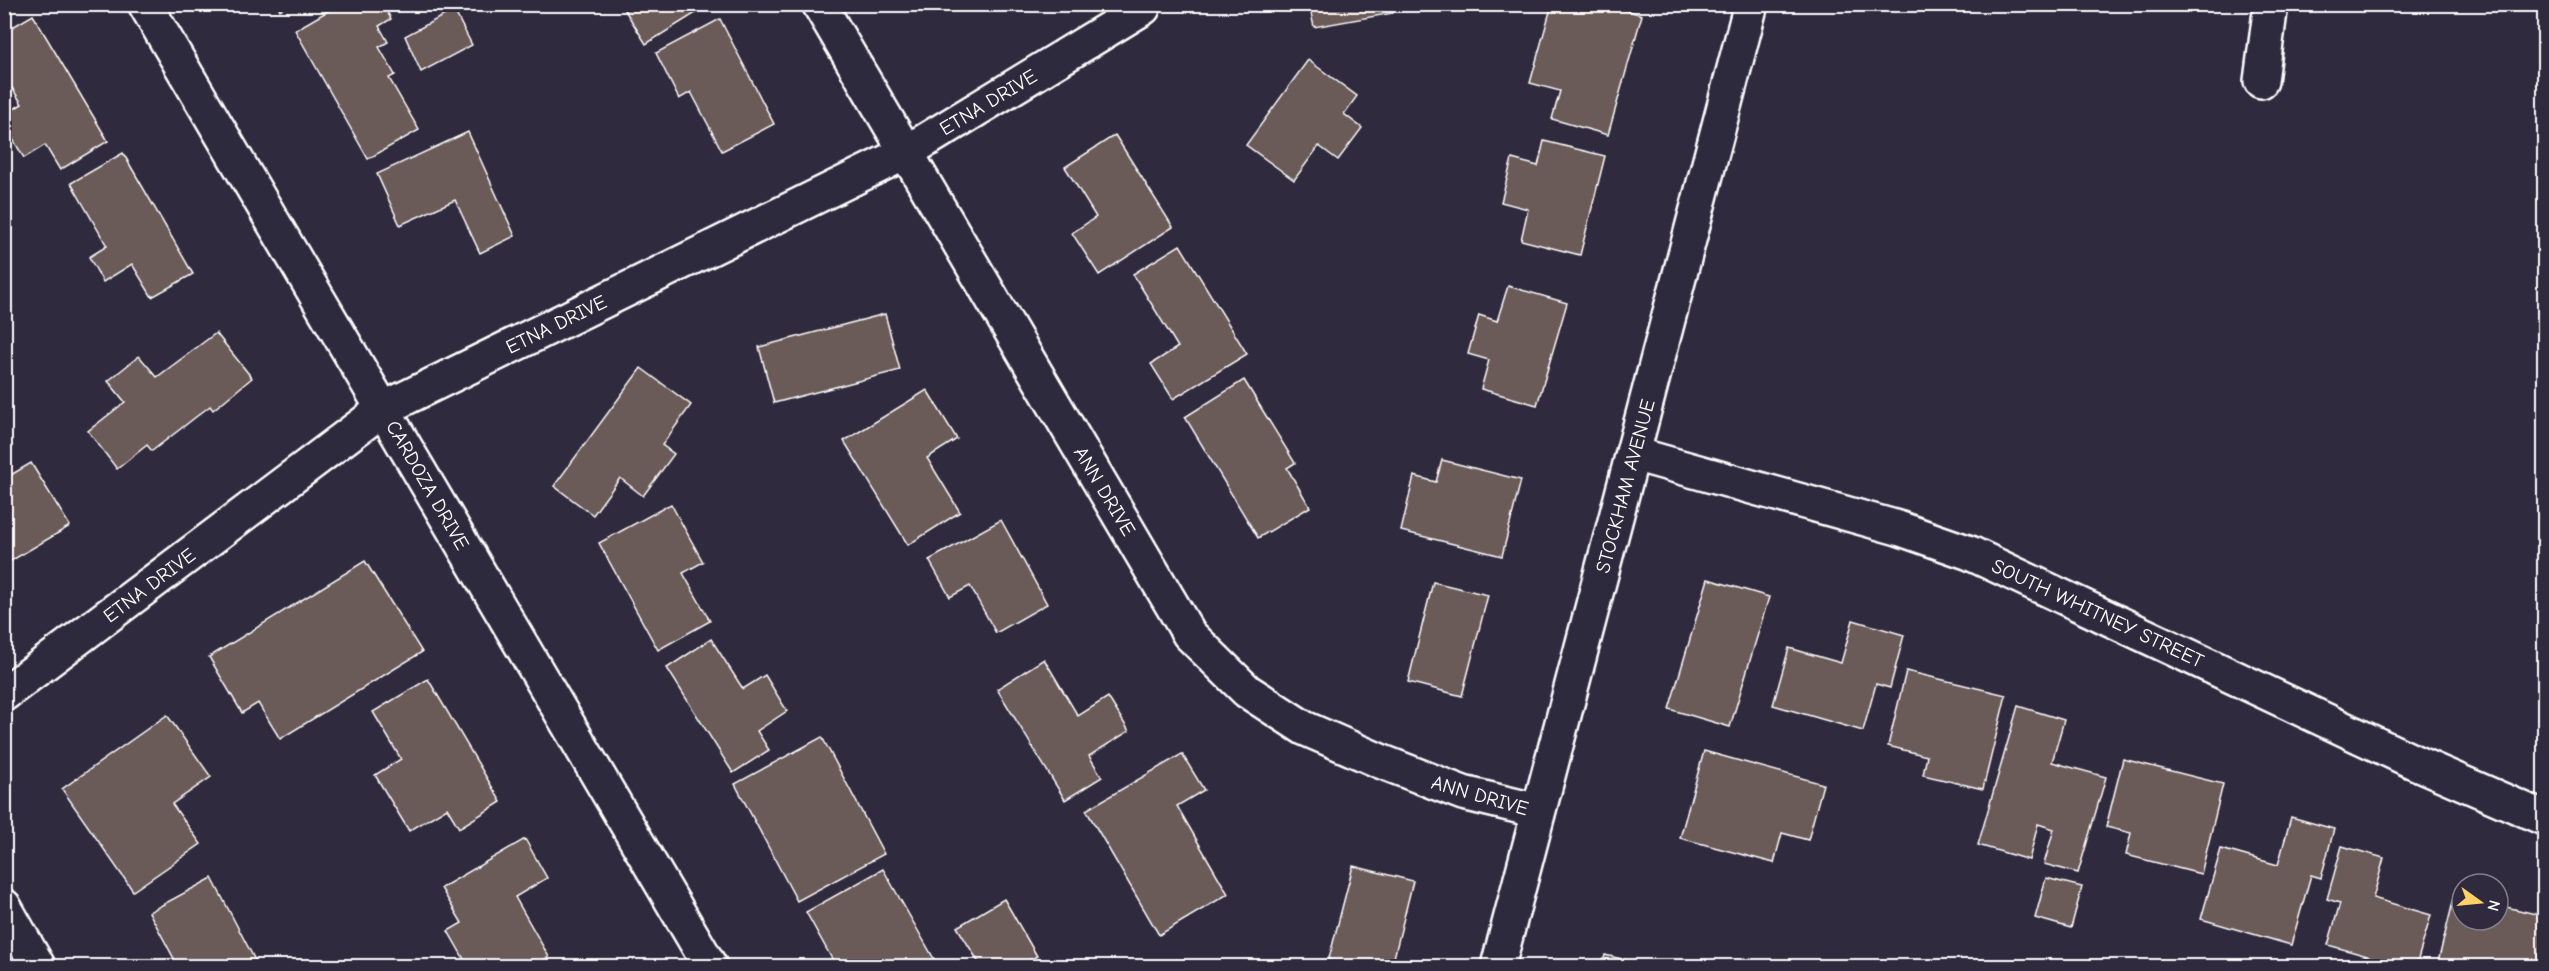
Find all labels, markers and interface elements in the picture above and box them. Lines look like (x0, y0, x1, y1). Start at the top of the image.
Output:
street label: ETNA DRIVE (936, 64, 1041, 140)
street label: ETNA DRIVE (502, 290, 610, 359)
street label: STOCKHAM AVENUE (1591, 397, 1660, 575)
street label: CARDOZA DRIVE (381, 416, 474, 554)
street label: ANN DRIVE (1069, 443, 1140, 540)
street label: ETNA DRIVE (99, 543, 200, 627)
street label: SOUTH WHITNEY STREET (1988, 554, 2208, 673)
street label: ANN DRIVE (1429, 771, 1531, 820)
north arrow (2450, 872, 2510, 932)
text: N (2483, 898, 2504, 913)

